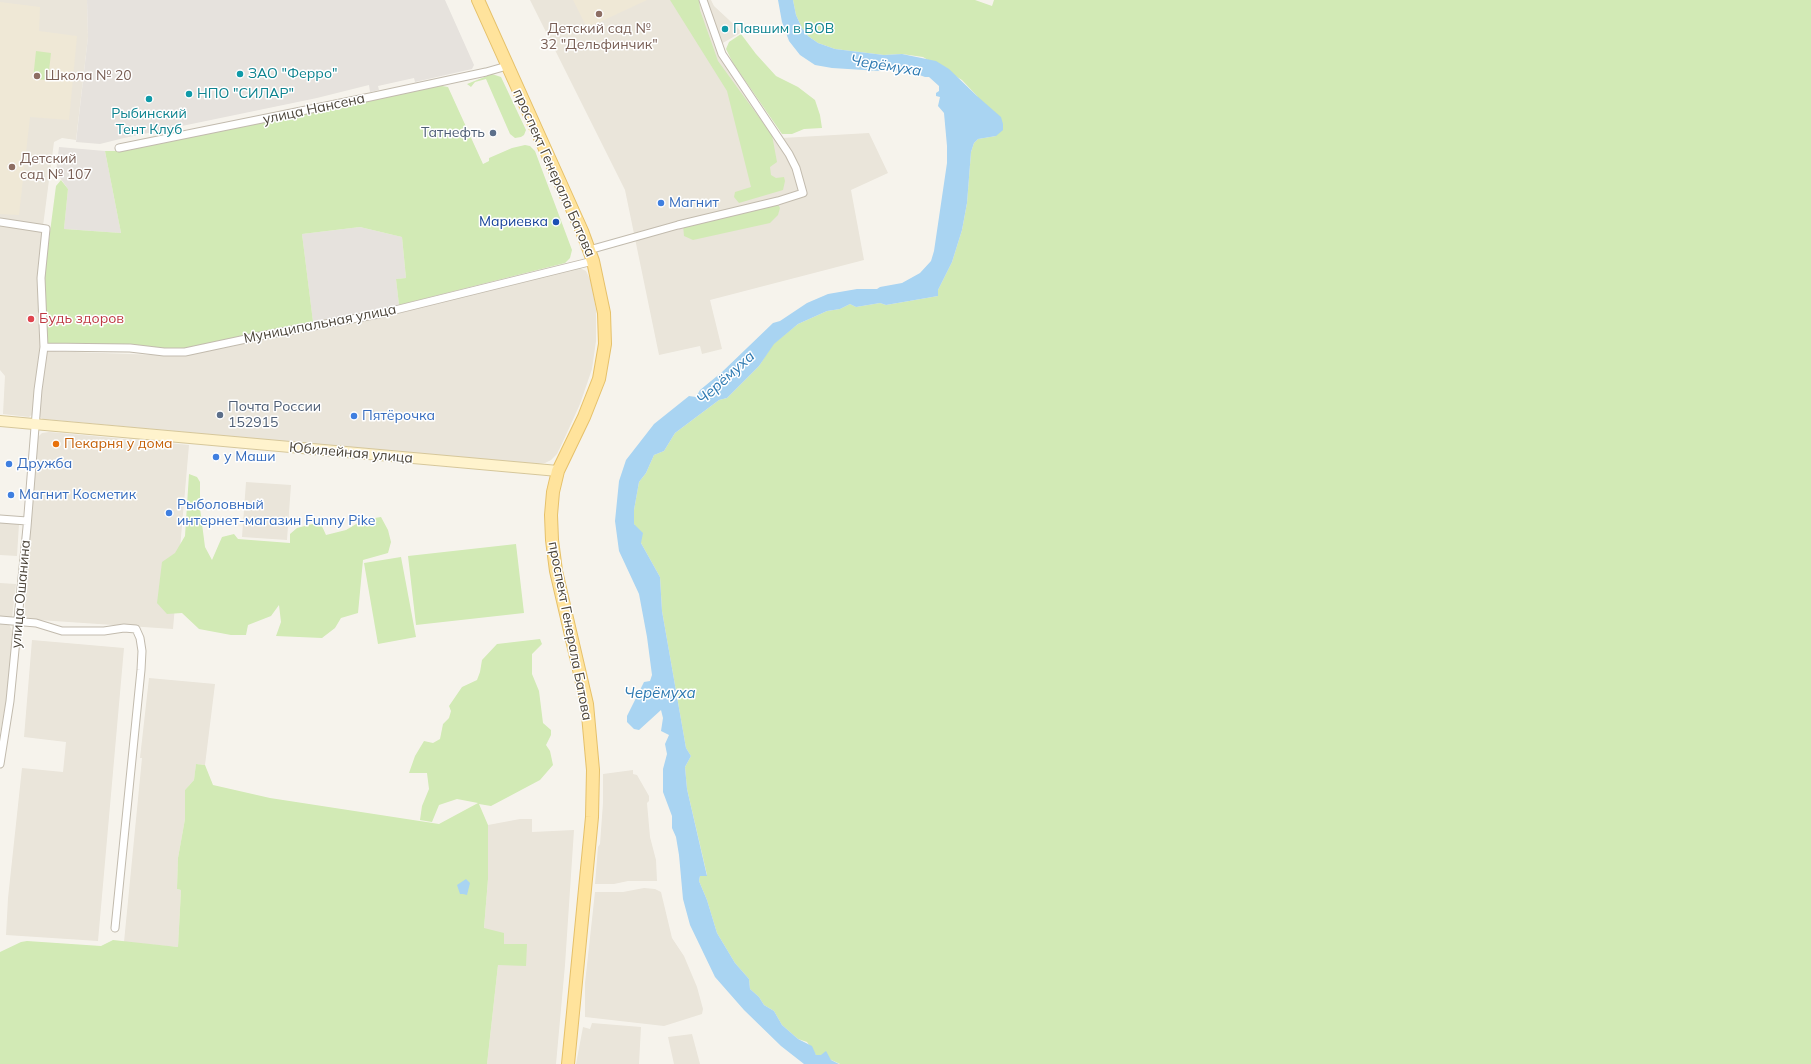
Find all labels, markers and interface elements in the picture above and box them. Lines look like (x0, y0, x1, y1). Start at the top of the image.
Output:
marker: Детский сад № 32 "Дельфинчик" (594, 9, 604, 19)
place label: Детский сад № 32 "Дельфинчик" (540, 21, 658, 54)
place label: Павшим в ВОВ (733, 21, 834, 37)
marker: Павшим в ВОВ (720, 24, 730, 34)
water label: Черёмуха (849, 52, 923, 80)
place label: ЗАО "Ферро" (248, 66, 338, 82)
place label: Школа № 20 (45, 68, 132, 84)
marker: ЗАО "Ферро" (235, 69, 245, 79)
marker: Школа № 20 (32, 71, 42, 81)
place label: НПО "СИЛАР" (197, 86, 294, 102)
street label: проспект Генерала Батова (509, 86, 599, 260)
marker: НПО "СИЛАР" (184, 89, 194, 99)
street label: улица Нансена (261, 90, 367, 128)
marker: Рыбинский Тент Клуб (144, 94, 154, 104)
place label: Рыбинский Тент Клуб (111, 106, 187, 138)
place label: Татнефть (421, 125, 485, 141)
marker: Татнефть (488, 128, 498, 138)
place label: Детский сад № 107 (20, 151, 92, 184)
marker: Детский сад № 107 (7, 162, 17, 172)
place label: Магнит (669, 195, 719, 211)
marker: Магнит (656, 198, 666, 208)
place label: Мариевка (479, 214, 548, 230)
marker: Мариевка (551, 217, 561, 227)
street label: Муниципальная улица (242, 301, 398, 347)
place label: Будь здоров (39, 311, 124, 327)
marker: Будь здоров (26, 314, 36, 324)
water label: Черёмуха (693, 347, 759, 409)
place label: Почта России 152915 (228, 399, 321, 432)
place label: Пятёрочка (362, 408, 435, 424)
marker: Почта России 152915 (215, 410, 225, 420)
marker: Пятёрочка (349, 411, 359, 421)
place label: Пекарня у дома (64, 436, 173, 452)
marker: Пекарня у дома (51, 439, 61, 449)
street label: Юбилейная улица (288, 439, 414, 467)
place label: у Маши (224, 449, 276, 465)
marker: у Маши (211, 452, 221, 462)
place label: Дружба (17, 456, 72, 472)
marker: Дружба (4, 459, 14, 469)
place label: Магнит Косметик (19, 487, 136, 503)
marker: Магнит Косметик (6, 490, 16, 500)
place label: Рыболовный интернет-магазин Funny Pike (177, 497, 375, 530)
marker: Рыболовный интернет-магазин Funny Pike (164, 508, 174, 518)
street label: улица Ошанина (8, 539, 34, 649)
street label: проспект Генерала Батова (544, 540, 596, 722)
water label: Черёмуха (624, 684, 696, 702)

